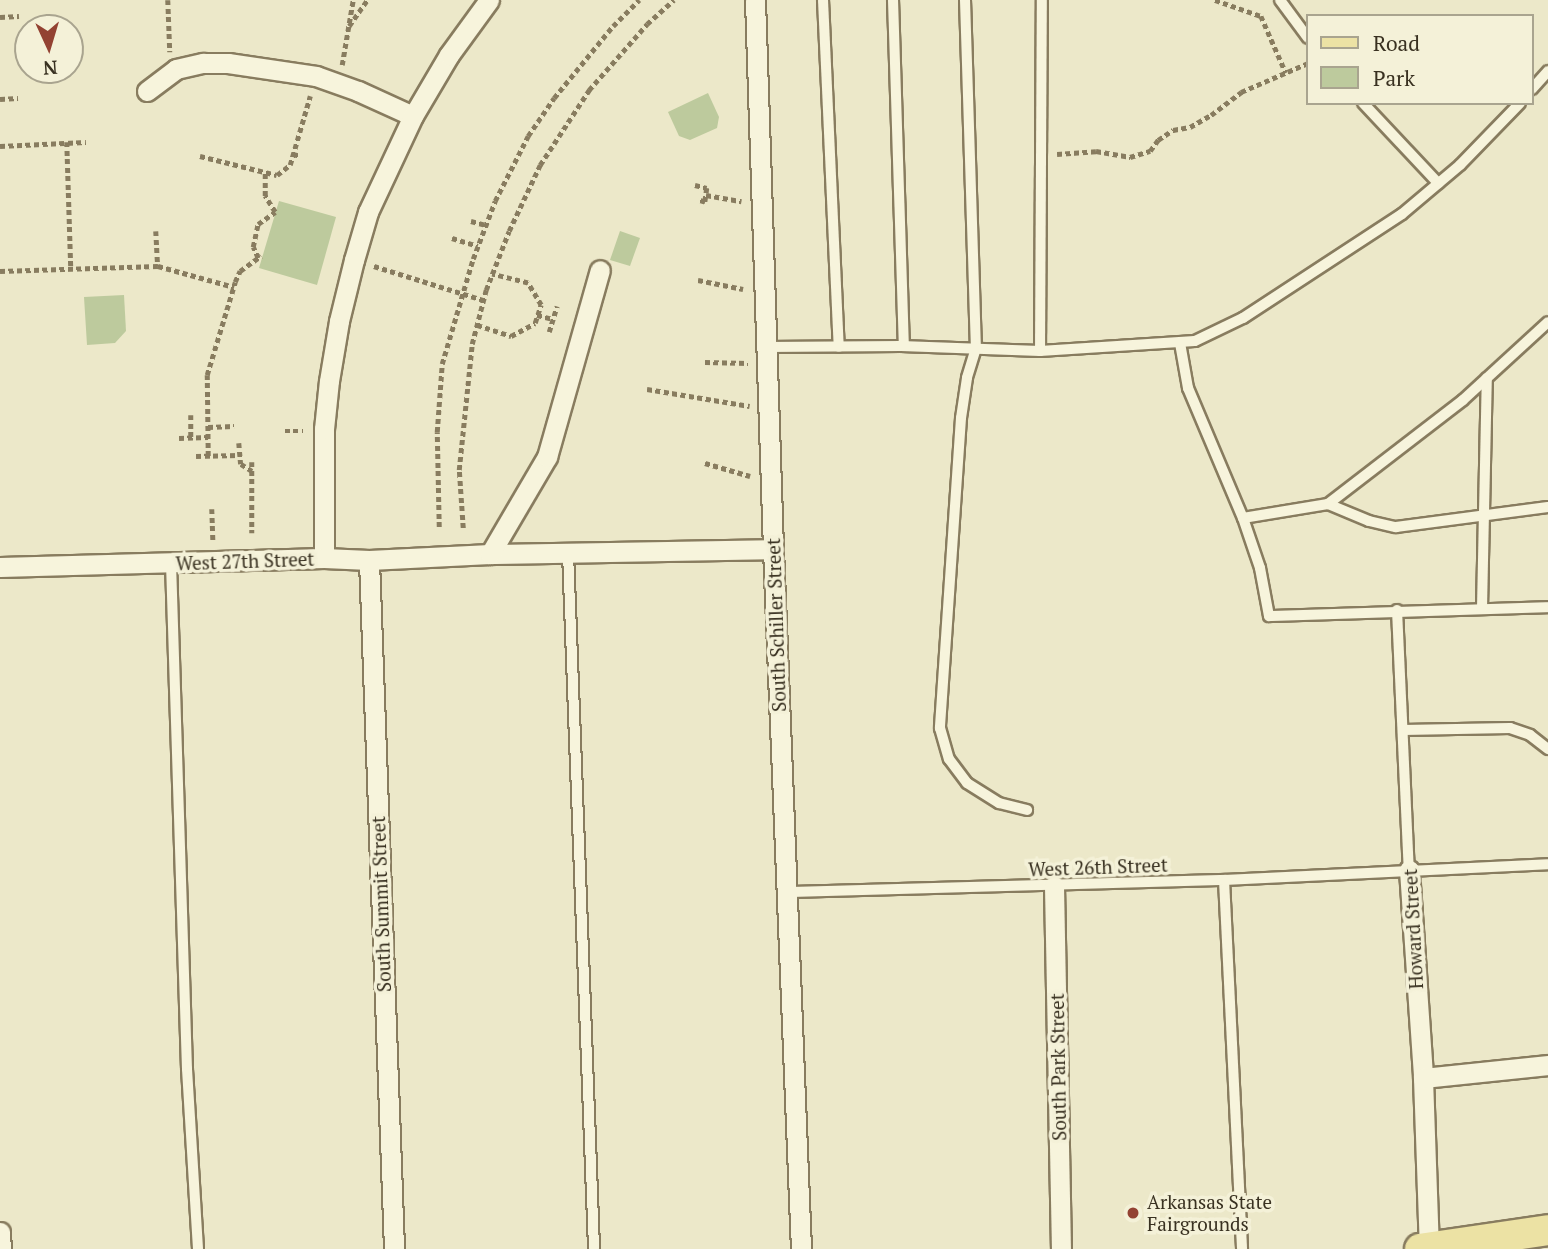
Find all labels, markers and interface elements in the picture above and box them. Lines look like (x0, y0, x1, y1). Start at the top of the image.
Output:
north arrow (14, 14, 84, 84)
legend (1306, 14, 1534, 105)
text: Road (1373, 29, 1420, 57)
text: N (42, 55, 58, 81)
text: Park (1373, 64, 1415, 92)
street label: South Schiller Street (762, 538, 790, 712)
street label: West 27th Street (175, 547, 315, 575)
street label: South Summit Street (367, 815, 395, 993)
street label: West 26th Street (1028, 853, 1168, 881)
street label: Howard Street (1398, 868, 1428, 990)
street label: South Park Street (1045, 993, 1071, 1141)
place label: Arkansas State Fairgrounds (1147, 1191, 1272, 1235)
marker: Arkansas State Fairgrounds (1125, 1205, 1141, 1221)

